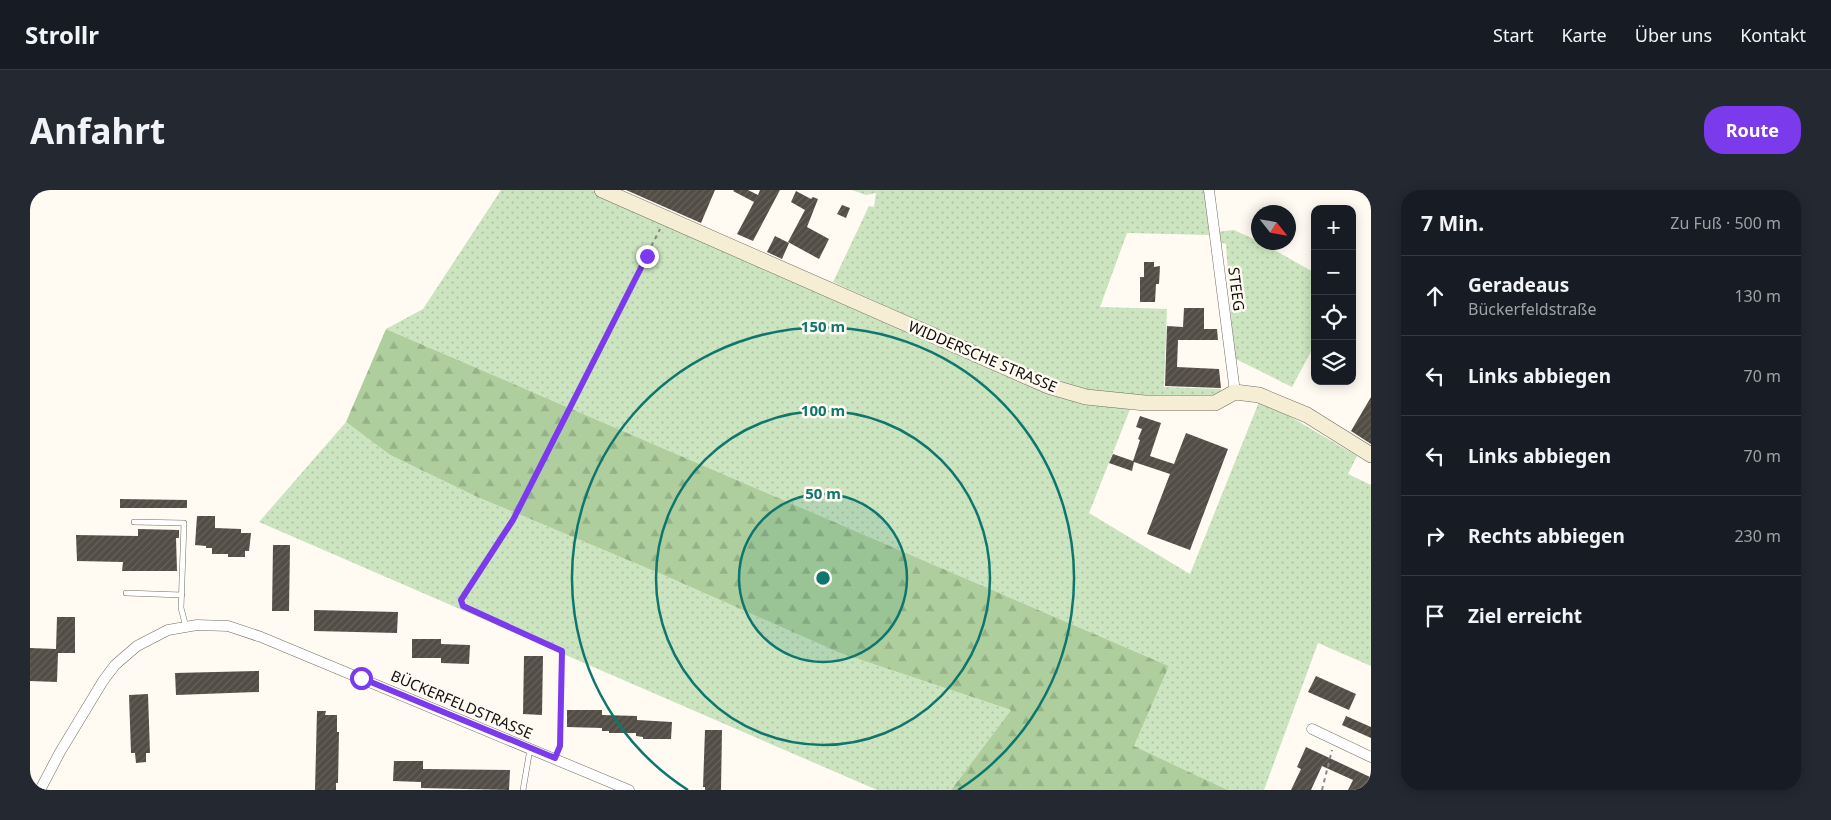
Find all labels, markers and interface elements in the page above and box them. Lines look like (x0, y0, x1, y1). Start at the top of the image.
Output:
text: Strollr (25, 18, 99, 51)
text: Start (1493, 23, 1533, 47)
text: Karte (1561, 23, 1607, 47)
text: Über uns (1635, 23, 1712, 47)
text: Kontakt (1740, 23, 1806, 47)
button: Route (1704, 106, 1801, 154)
text: Anfahrt (30, 107, 165, 154)
north arrow (1251, 205, 1296, 250)
map controls (1311, 205, 1356, 385)
button: + (1311, 205, 1356, 250)
text: 7 Min. (1421, 209, 1484, 237)
text: Zu Fuß · 500 m (1670, 212, 1781, 234)
route end (636, 245, 659, 268)
button: − (1311, 250, 1356, 295)
street label: STEEG (1224, 266, 1250, 312)
text: Geradeaus (1468, 272, 1569, 298)
icon: ahead (1421, 282, 1449, 310)
text: 130 m (1734, 285, 1781, 307)
button: locate (1311, 295, 1356, 340)
text: Bückerfeldstraße (1468, 298, 1596, 320)
text: 150 m (801, 316, 845, 336)
street label: WIDDERSCHE STRASSE (905, 316, 1061, 396)
button: layers (1311, 340, 1356, 385)
icon: left (1421, 362, 1449, 390)
text: Links abbiegen (1468, 363, 1611, 389)
text: 70 m (1744, 365, 1781, 387)
text: 100 m (801, 400, 845, 420)
icon: left (1421, 442, 1449, 470)
text: Links abbiegen (1468, 443, 1611, 469)
text: 70 m (1744, 445, 1781, 467)
text: 50 m (805, 483, 841, 503)
icon: right (1421, 522, 1449, 550)
text: Rechts abbiegen (1468, 523, 1625, 549)
text: 230 m (1734, 525, 1781, 547)
centre of rings (814, 569, 832, 587)
icon: arrive (1421, 602, 1449, 630)
text: Ziel erreicht (1468, 603, 1582, 629)
street label: BÜCKERFELDSTRASSE (388, 665, 536, 743)
route start (350, 667, 373, 690)

